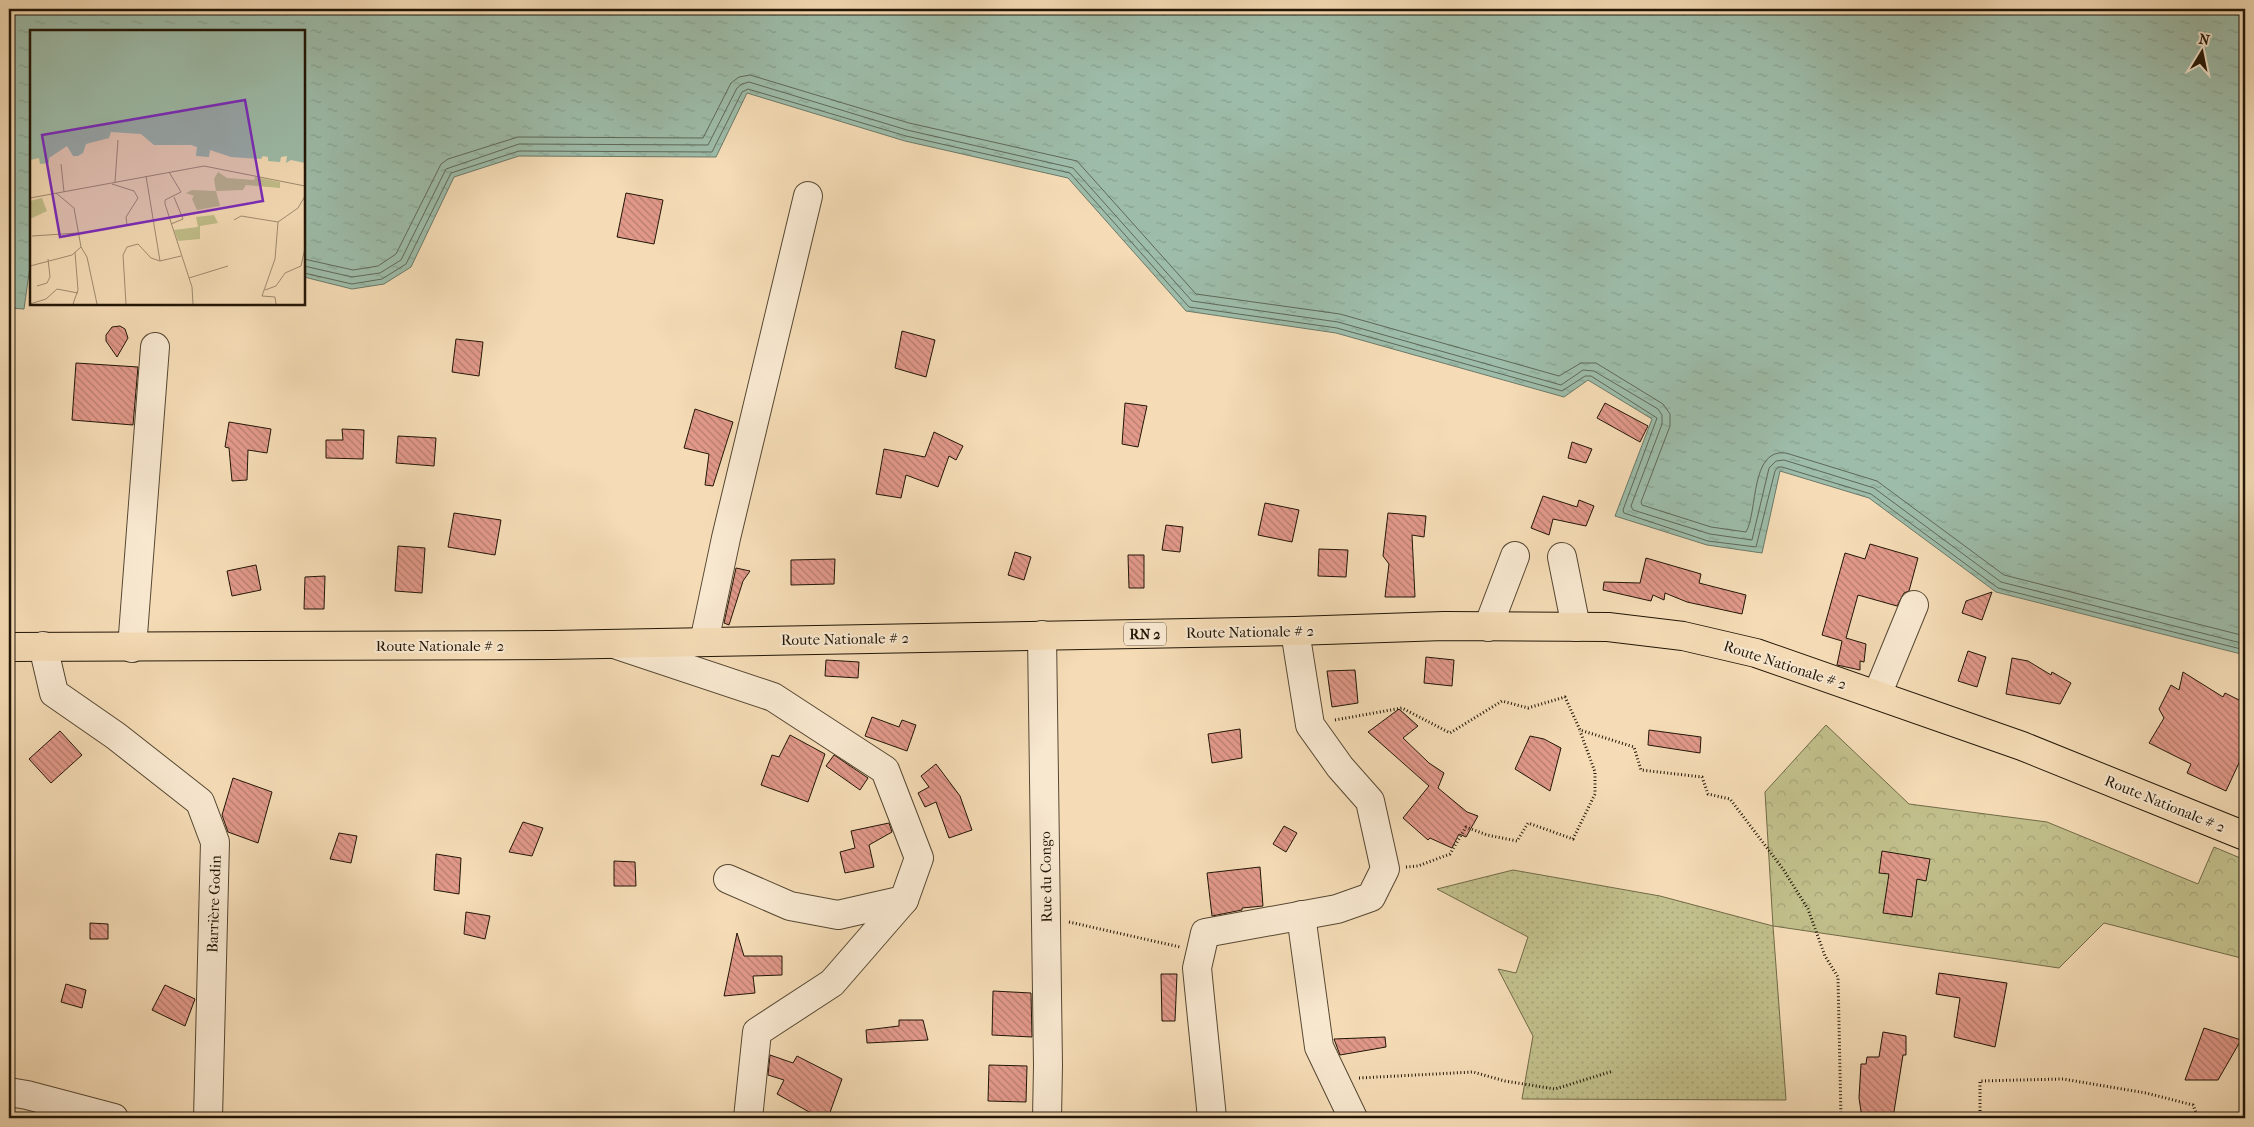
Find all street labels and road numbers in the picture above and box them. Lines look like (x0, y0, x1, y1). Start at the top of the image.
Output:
road number: RN 2 (1124, 622, 1166, 646)
street label: Route Nationale # 2 (1186, 622, 1315, 642)
street label: Route Nationale # 2 (781, 629, 910, 649)
street label: Route Nationale # 2 (376, 637, 504, 655)
street label: Route Nationale # 2 (1721, 637, 1849, 693)
street label: Route Nationale # 2 (2102, 772, 2228, 837)
street label: Rue du Congo (1036, 831, 1056, 923)
street label: Barrière Godin (203, 855, 225, 953)

